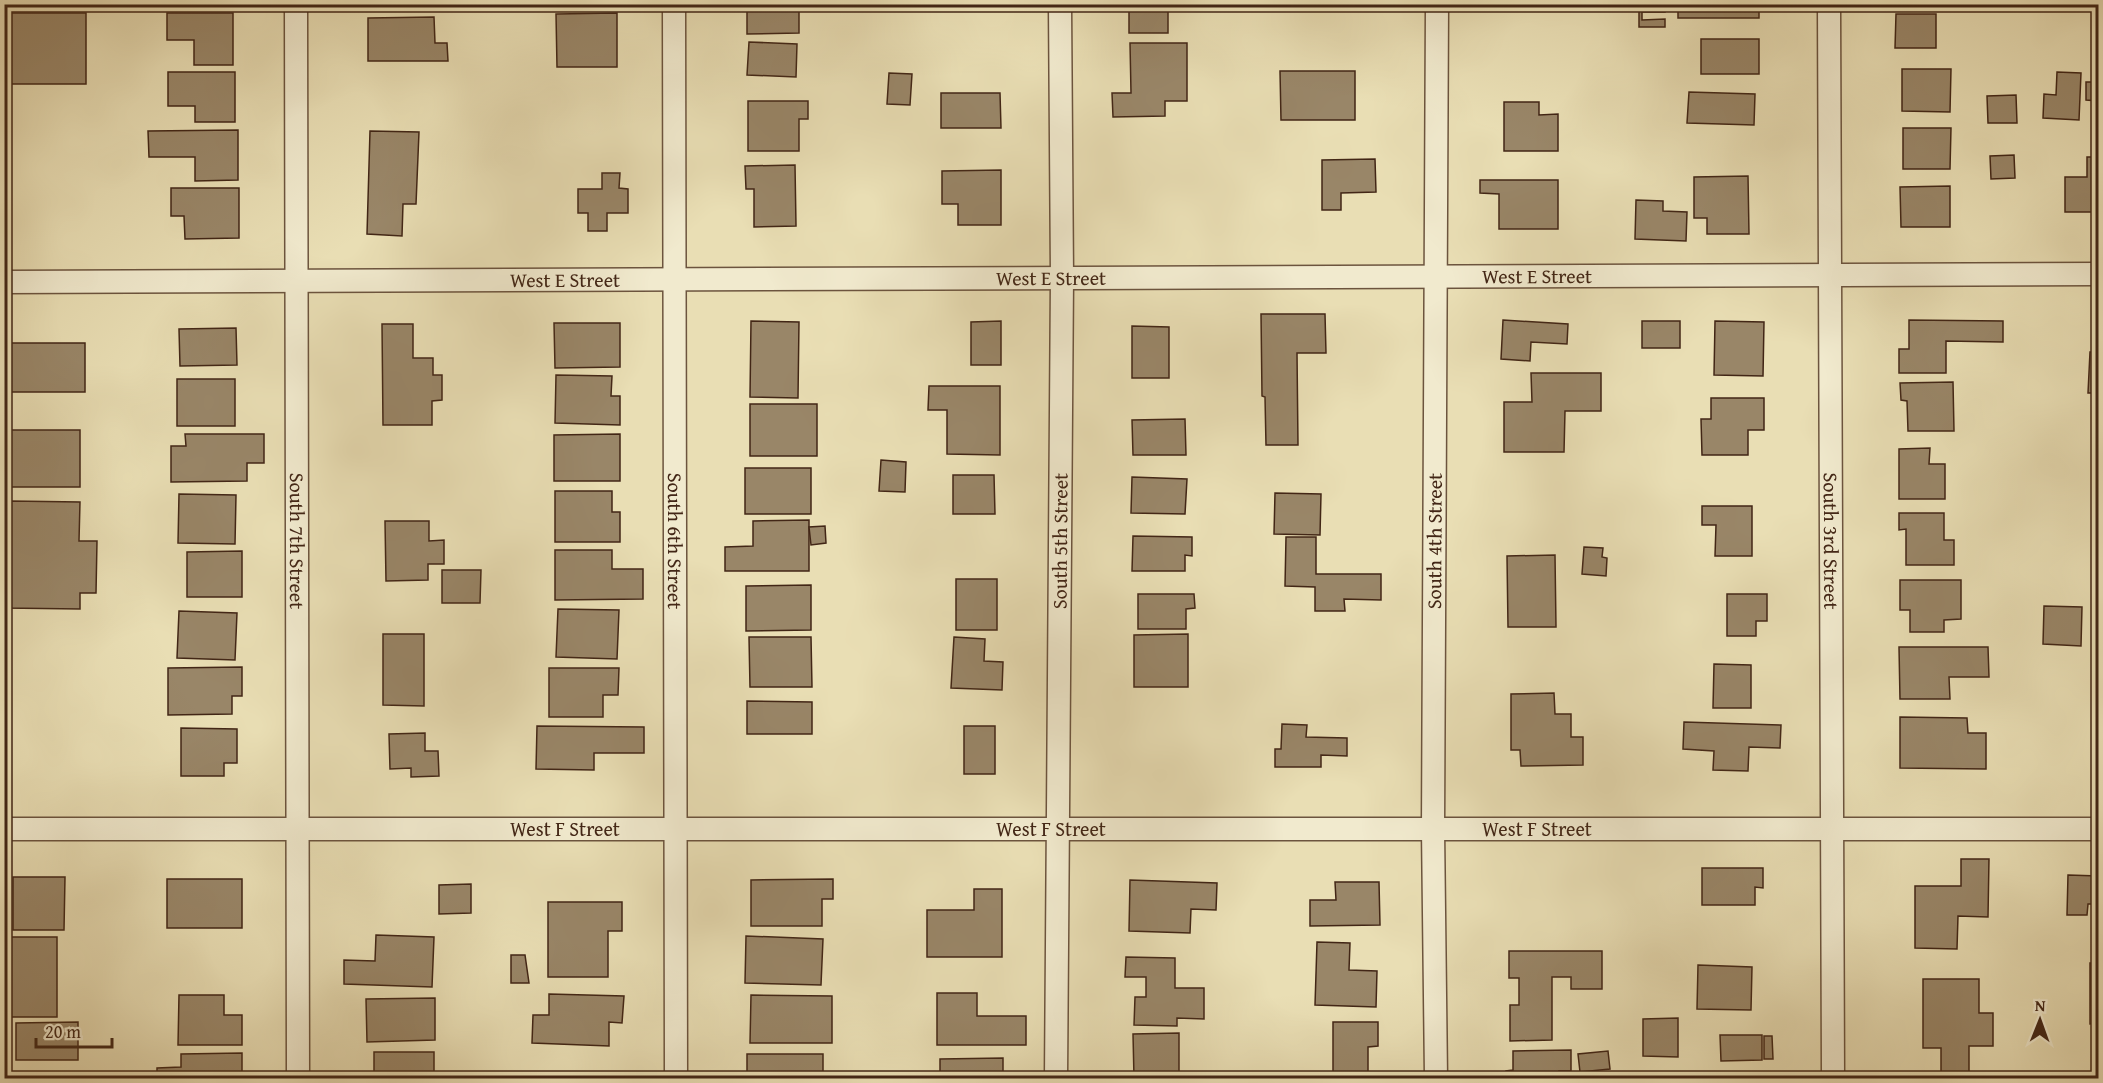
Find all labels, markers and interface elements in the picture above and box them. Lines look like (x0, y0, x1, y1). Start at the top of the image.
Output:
street label: West E Street (1482, 261, 1592, 290)
street label: West E Street (996, 263, 1106, 292)
street label: West E Street (510, 265, 620, 294)
street label: South 3rd Street (1817, 472, 1846, 610)
street label: South 7th Street (283, 473, 312, 609)
street label: South 6th Street (661, 473, 690, 609)
street label: South 5th Street (1045, 473, 1075, 609)
street label: South 4th Street (1419, 473, 1449, 609)
street label: West F Street (510, 814, 620, 843)
street label: West F Street (996, 814, 1106, 843)
street label: West F Street (1482, 814, 1592, 843)
north arrow (2010, 990, 2070, 1050)
text: N (2035, 993, 2046, 1017)
scale bar (36, 1011, 112, 1049)
text: 20 m (45, 1018, 81, 1045)

